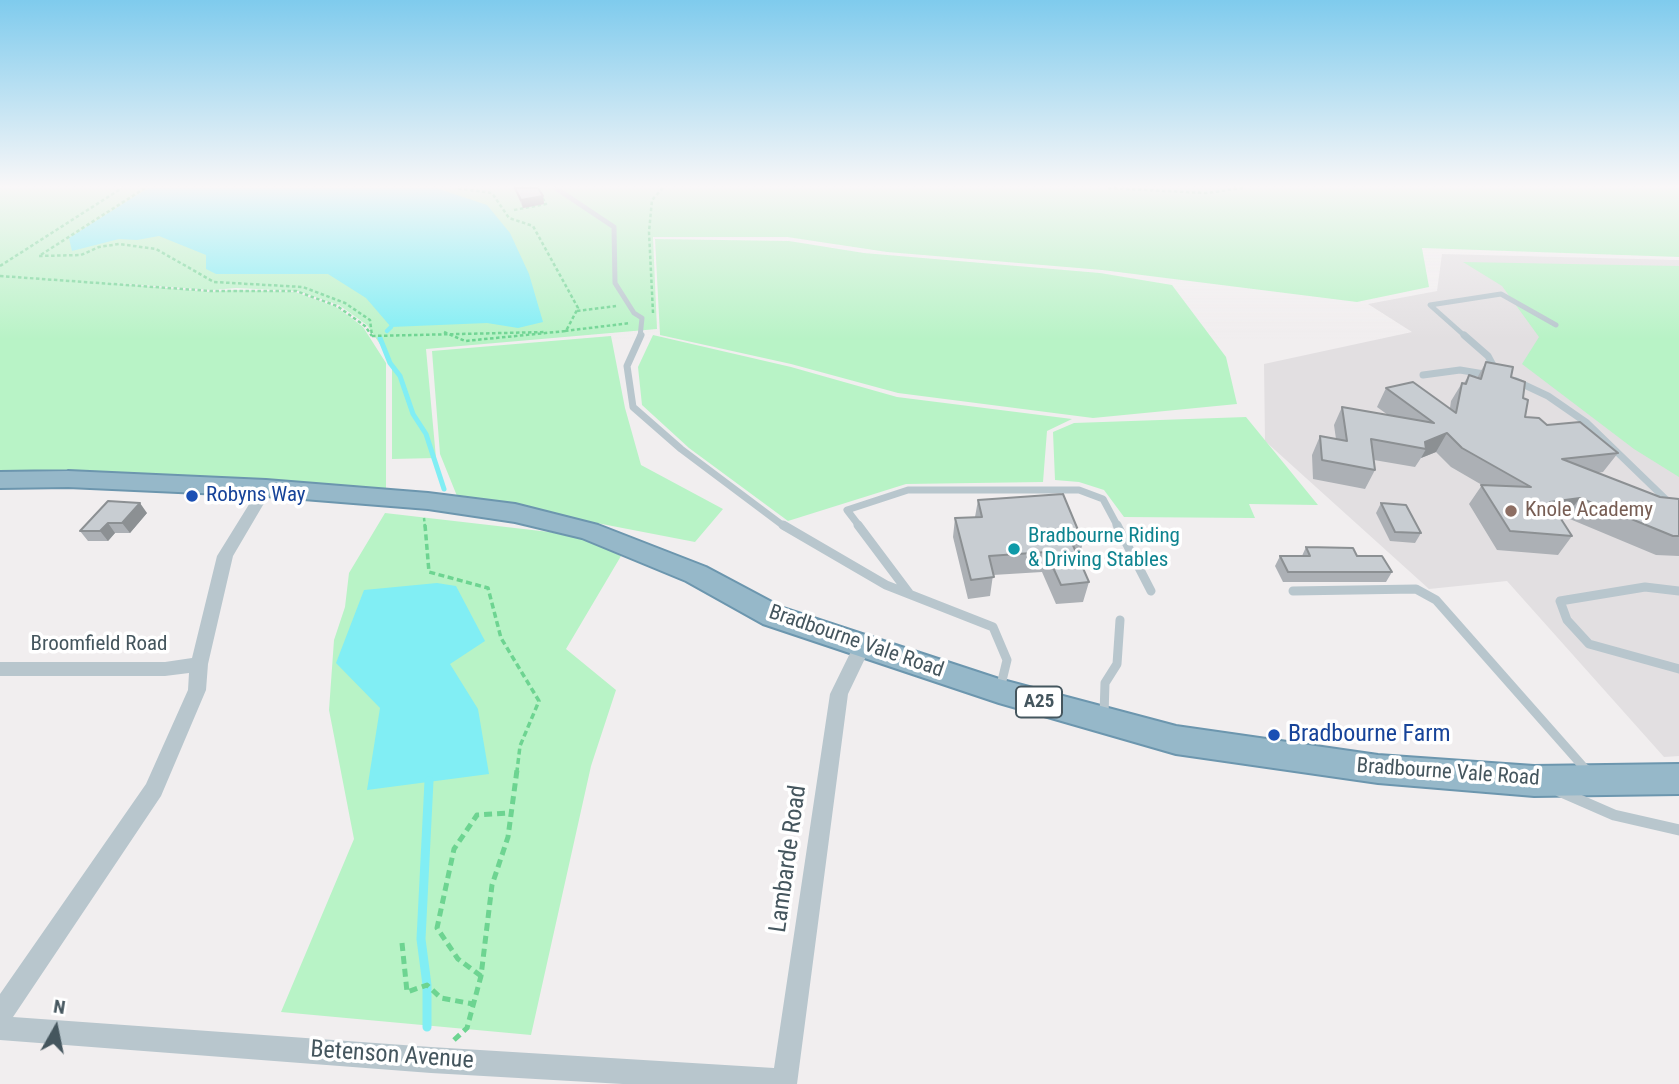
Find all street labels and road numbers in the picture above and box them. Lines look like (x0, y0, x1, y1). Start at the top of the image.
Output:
street label: Bradbourne Vale Road (765, 600, 947, 684)
street label: Broomfield Road (31, 632, 167, 658)
road number: A25 (1016, 687, 1062, 718)
street label: Bradbourne Vale Road (1356, 754, 1540, 792)
street label: Lambarde Road (764, 784, 814, 934)
street label: Betenson Avenue (309, 1036, 475, 1076)

